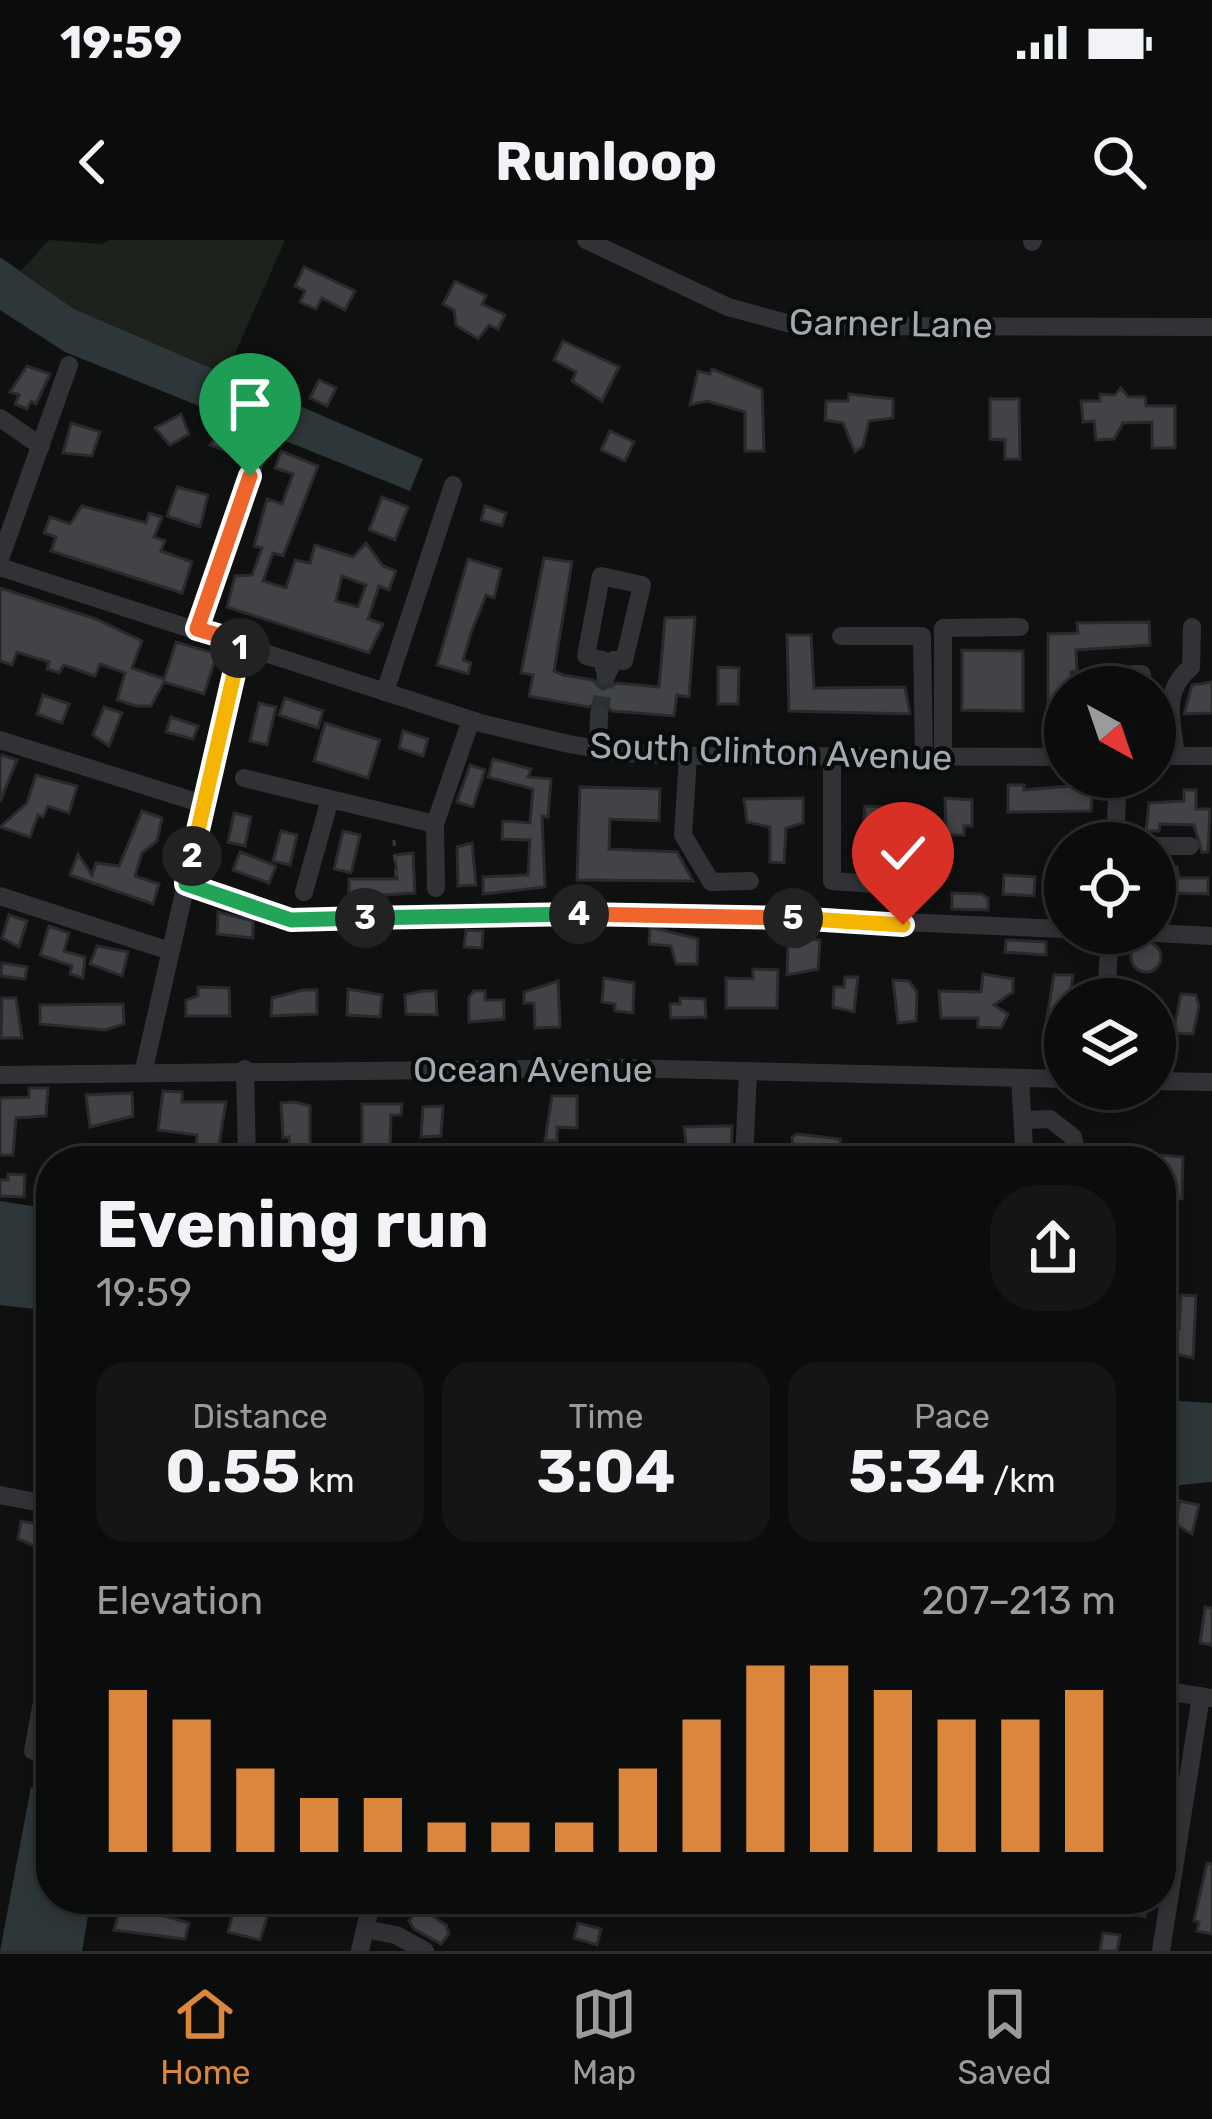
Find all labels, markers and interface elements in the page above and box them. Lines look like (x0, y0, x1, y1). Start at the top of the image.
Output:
text: 19:59 (60, 16, 182, 69)
icon: back (60, 129, 126, 195)
icon: search (1086, 129, 1152, 195)
text: Runloop (495, 130, 717, 194)
street label: Garner Lane (789, 300, 993, 347)
pin (199, 353, 301, 476)
icon: arrive (217, 371, 283, 437)
pin: 1 (210, 618, 270, 678)
text: 1 (232, 628, 248, 667)
north arrow (1044, 666, 1176, 798)
map controls (1044, 666, 1176, 1110)
street label: South Clinton Avenue (589, 724, 953, 779)
pin (852, 802, 954, 925)
icon: check (870, 820, 936, 886)
button: locate (1044, 822, 1176, 954)
pin: 2 (162, 826, 222, 886)
text: 2 (181, 836, 203, 875)
pin: 4 (549, 884, 609, 944)
pin: 3 (335, 888, 395, 948)
pin: 5 (763, 888, 823, 948)
text: 4 (568, 894, 590, 933)
text: 3 (354, 898, 376, 937)
text: 5 (782, 898, 804, 937)
button: layers (1044, 978, 1176, 1110)
street label: Ocean Avenue (413, 1048, 653, 1091)
text: Evening run (96, 1185, 489, 1264)
button: share (990, 1185, 1116, 1311)
text: 19:59 (96, 1270, 192, 1316)
text: Distance (192, 1397, 328, 1436)
text: Time (569, 1397, 643, 1436)
text: Pace (914, 1397, 990, 1436)
text: 0.55 (165, 1436, 300, 1507)
text: 3:04 (537, 1436, 675, 1507)
text: 5:34 (848, 1436, 985, 1507)
text: km (300, 1461, 355, 1500)
text: /km (985, 1461, 1056, 1500)
text: Elevation (96, 1578, 263, 1624)
text: 207–213 m (922, 1578, 1116, 1624)
tab: Home (160, 1981, 251, 2092)
tab: Map (571, 1981, 637, 2092)
tab: Saved (958, 1981, 1052, 2092)

